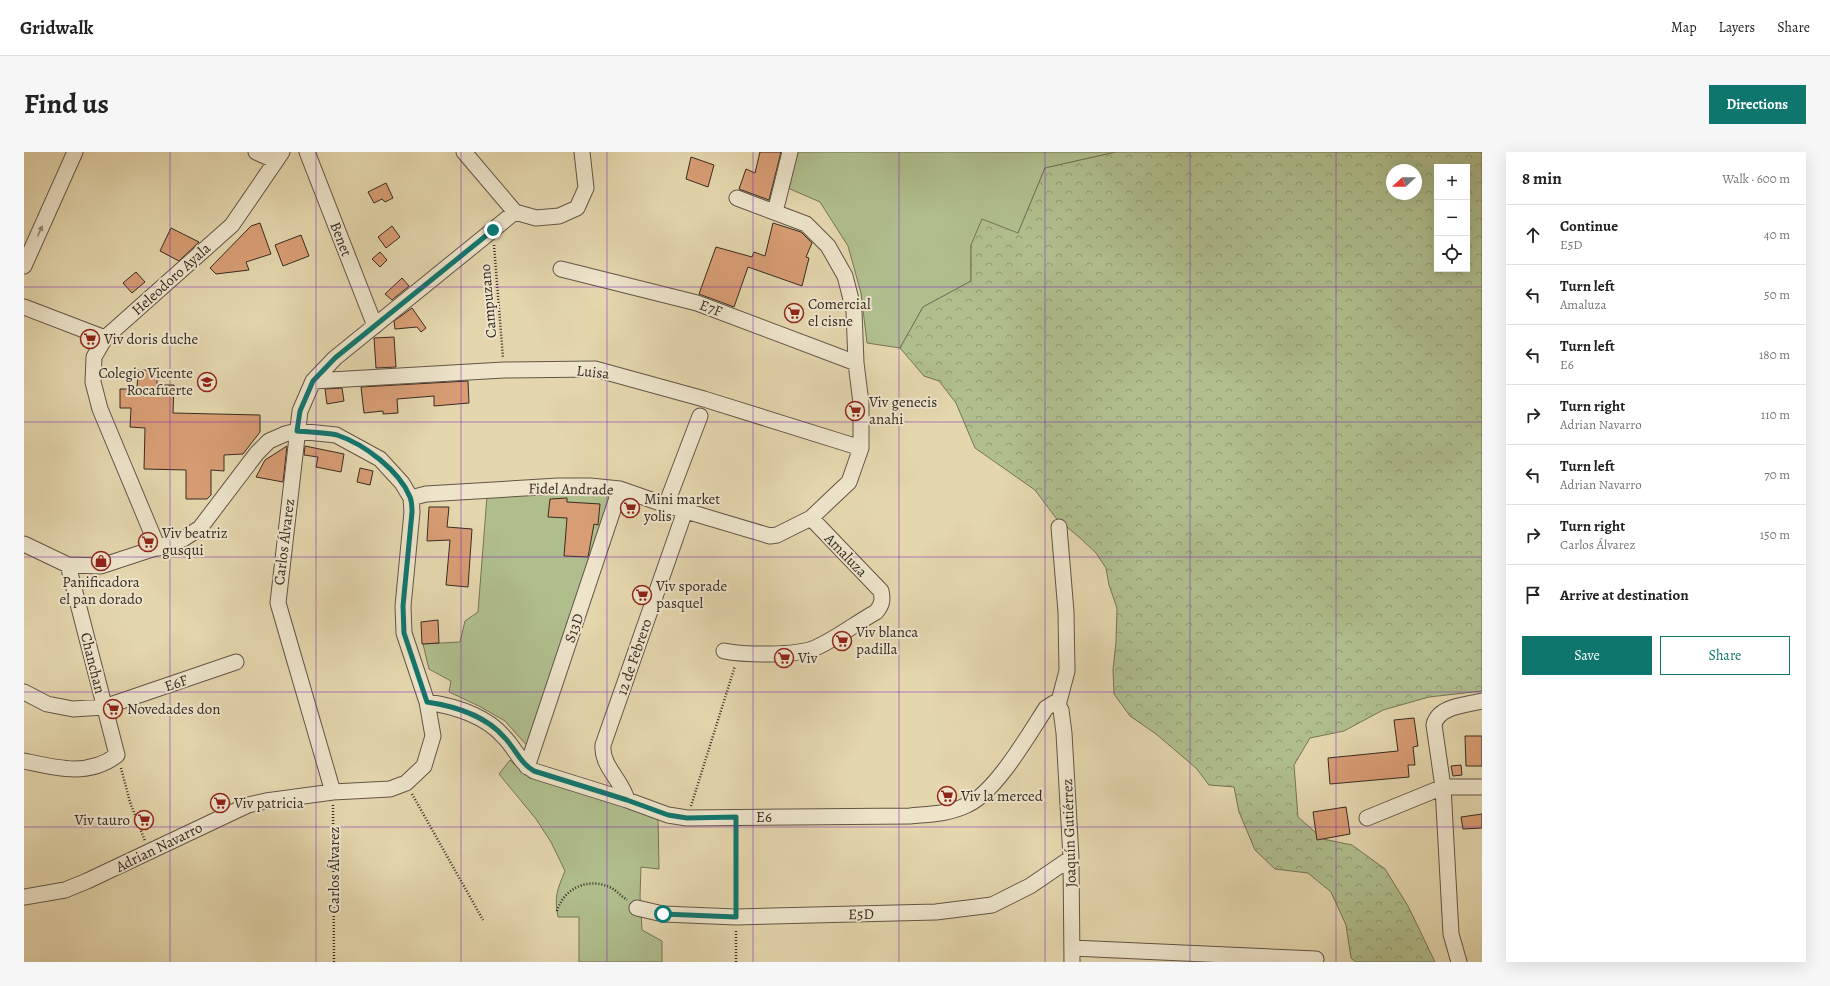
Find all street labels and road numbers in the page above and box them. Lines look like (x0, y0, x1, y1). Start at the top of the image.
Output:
street label: Benet (325, 219, 357, 259)
street label: Heleodoro Ayala (127, 238, 215, 320)
street label: Campuzano (475, 263, 501, 339)
street label: E7F (697, 295, 725, 321)
street label: Luisa (576, 360, 610, 384)
street label: Fidel Andrade (528, 478, 614, 500)
street label: Carlos Álvarez (269, 497, 299, 586)
street label: Amaluza (819, 528, 872, 581)
street label: S13D (560, 611, 588, 645)
street label: 12 de Febrero (612, 616, 656, 698)
street label: Chanchan (76, 630, 110, 696)
street label: E6F (162, 670, 191, 696)
street label: Joaquín Gutiérrez (1057, 778, 1081, 888)
street label: E6 (756, 807, 772, 827)
street label: Adrian Navarro (111, 817, 206, 877)
street label: Carlos Álvarez (324, 826, 344, 914)
street label: E5D (848, 904, 874, 924)

